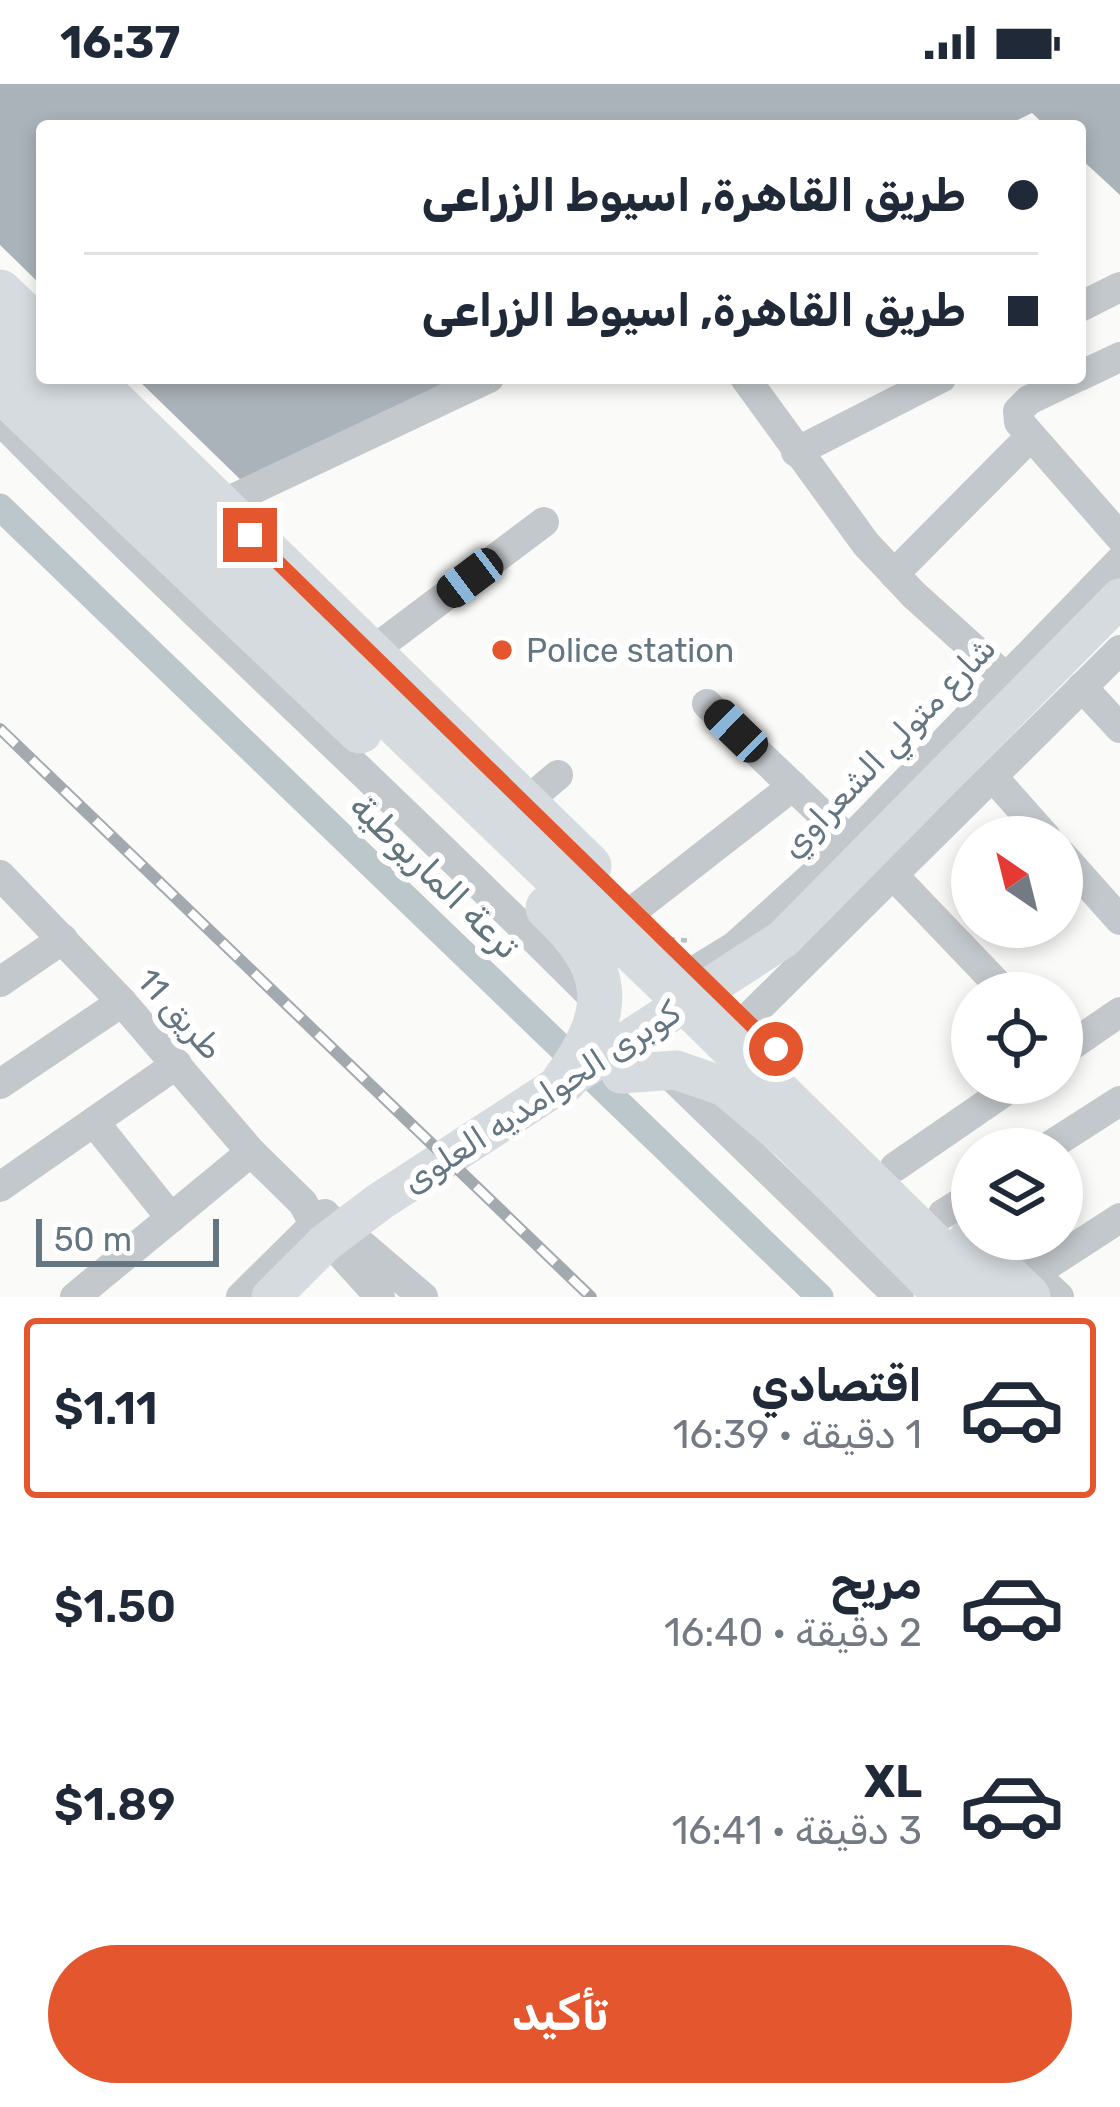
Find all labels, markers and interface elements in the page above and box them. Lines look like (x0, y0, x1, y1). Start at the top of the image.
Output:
text: 16:37 (60, 16, 180, 69)
text: طريق القاهرة, اسيوط الزراعى (422, 169, 966, 222)
text: طريق القاهرة, اسيوط الزراعى (422, 284, 966, 337)
route end (223, 508, 277, 562)
car (430, 542, 510, 614)
street label: شارع متولي الشعراوي (773, 628, 1008, 870)
place label: Police station (526, 631, 734, 670)
marker: Police station (489, 637, 515, 663)
car (698, 693, 774, 769)
water label: ترعة الماريوطية (341, 784, 529, 968)
north arrow (951, 816, 1083, 948)
map controls (951, 816, 1083, 1260)
street label: طريق 11 (128, 960, 231, 1068)
button: locate (951, 972, 1083, 1104)
street label: كوبرى الحوامديه العلوى (395, 993, 688, 1202)
route start (749, 1022, 803, 1076)
button: layers (951, 1128, 1083, 1260)
scale bar (36, 1213, 219, 1266)
text: 50 m (54, 1220, 132, 1259)
icon: car (958, 1354, 1066, 1462)
text: اقتصادي (751, 1359, 922, 1412)
text: $1.11 (54, 1382, 158, 1435)
text: 1 دقيقة · 16:39 (673, 1412, 922, 1458)
icon: car (958, 1552, 1066, 1660)
text: مريح (830, 1557, 922, 1610)
text: $1.50 (54, 1580, 176, 1633)
text: 2 دقيقة · 16:40 (664, 1610, 922, 1656)
icon: car (958, 1750, 1066, 1858)
text: XL (864, 1755, 922, 1808)
text: $1.89 (54, 1778, 175, 1831)
text: 3 دقيقة · 16:41 (672, 1808, 922, 1854)
button: تأكيد (48, 1945, 1072, 2083)

